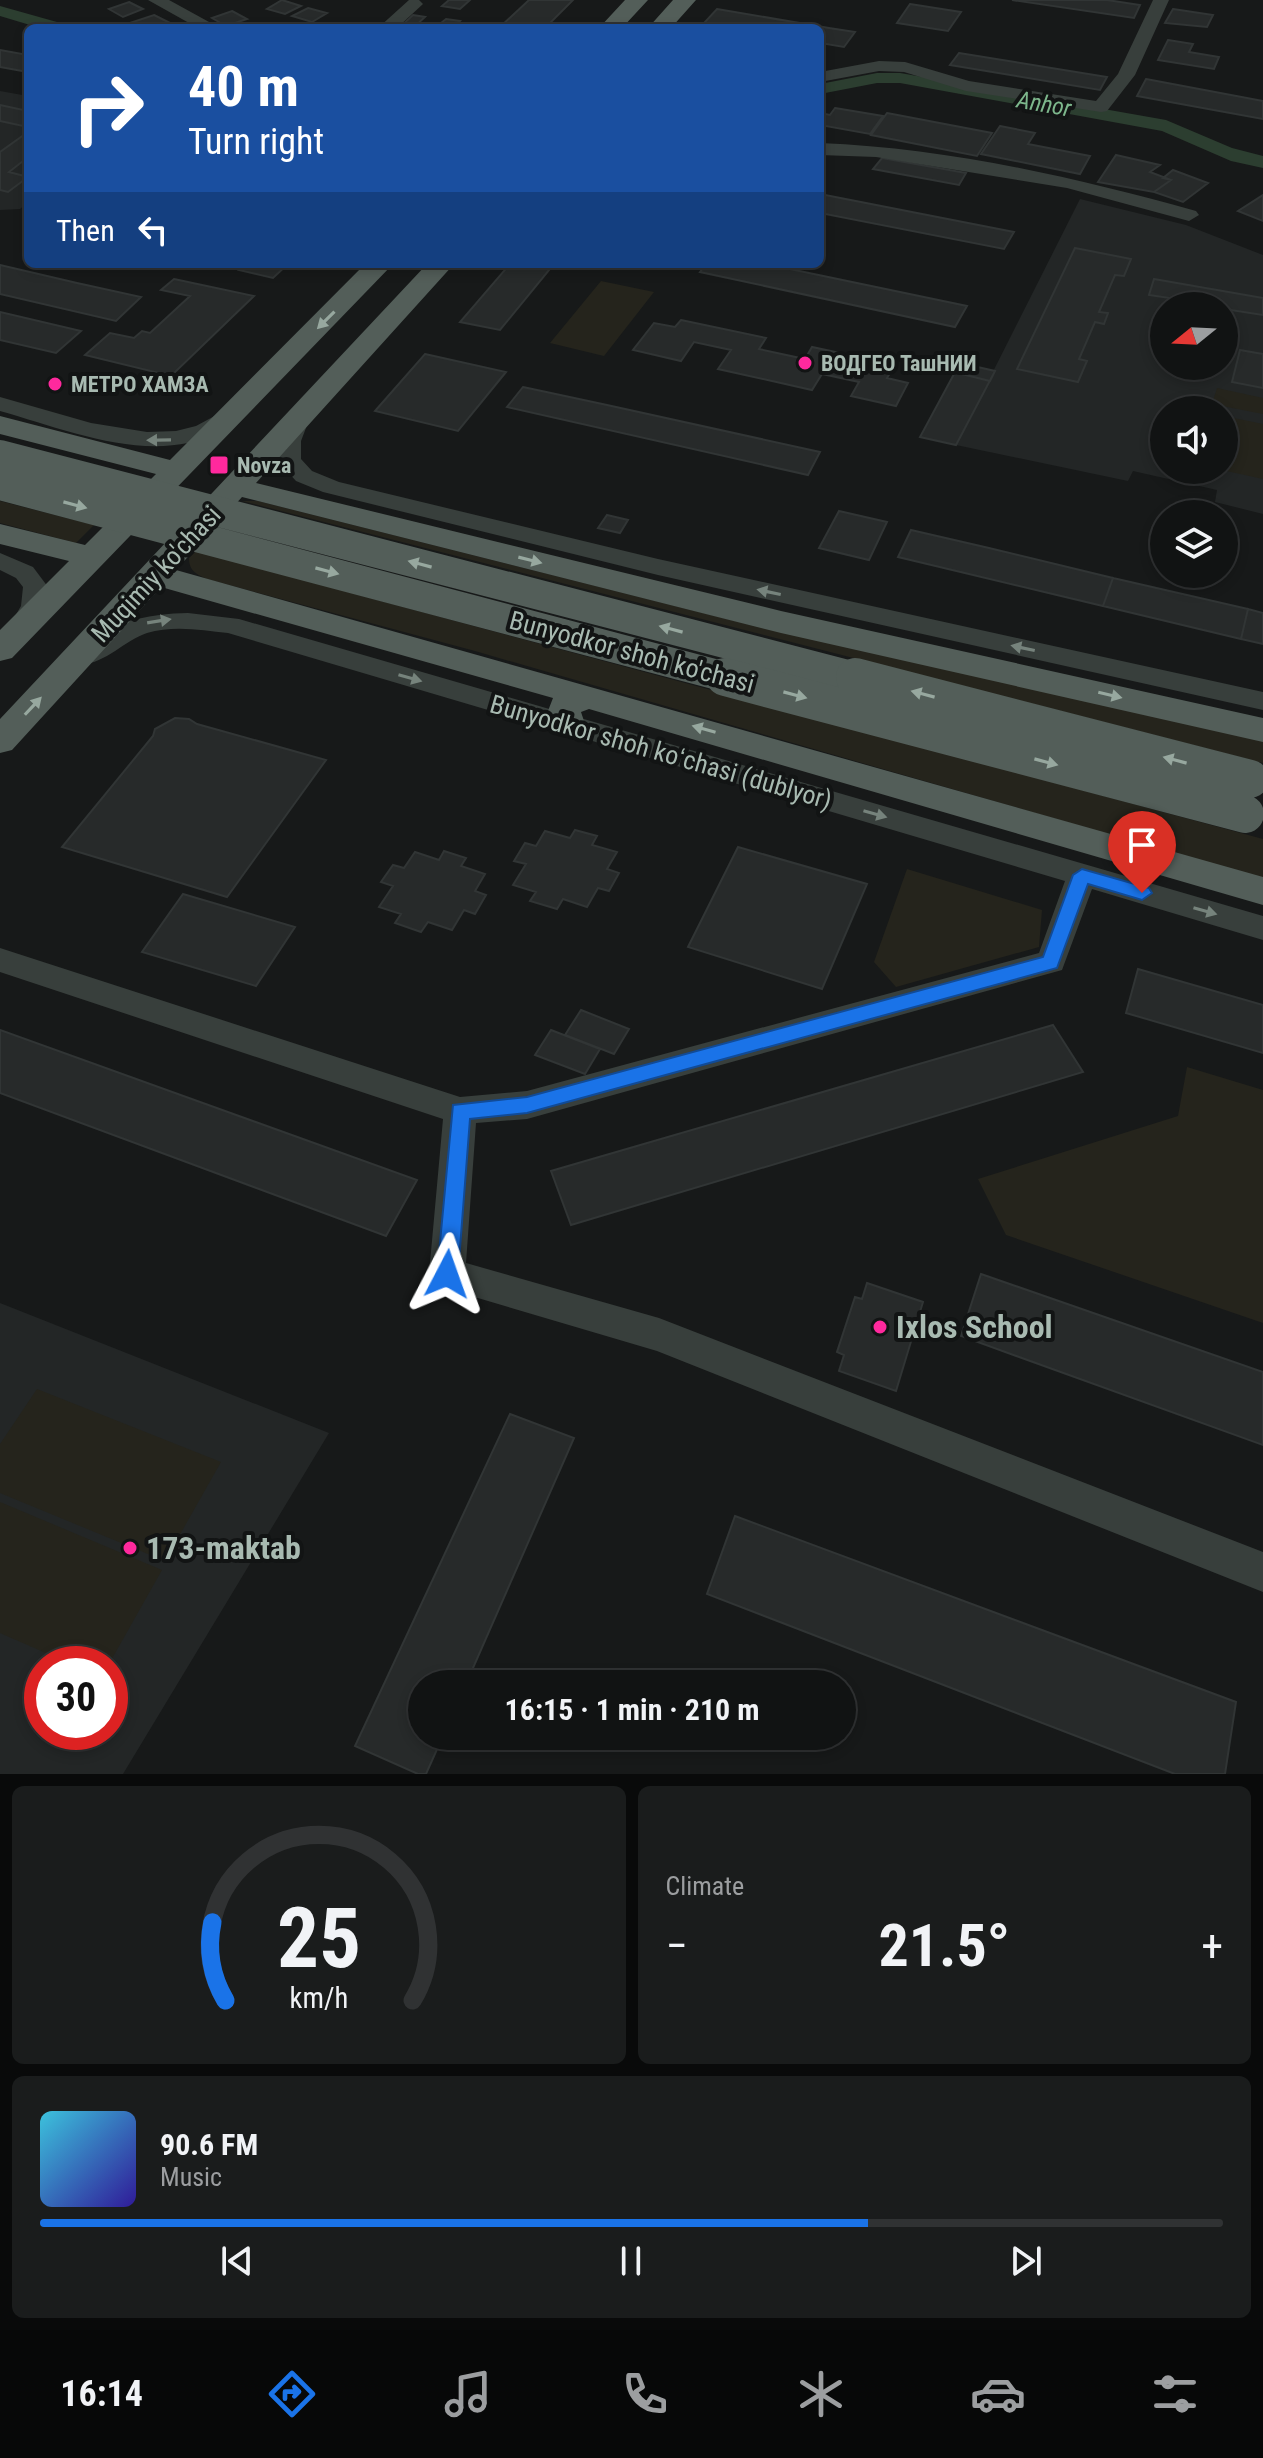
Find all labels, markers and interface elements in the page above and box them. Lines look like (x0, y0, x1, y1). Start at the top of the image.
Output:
text: 40 m (188, 54, 299, 120)
icon: right (56, 56, 160, 160)
water label: Anhor (1014, 85, 1074, 123)
text: Turn right (188, 121, 324, 163)
icon: left (131, 208, 175, 252)
text: Then (56, 213, 115, 248)
north arrow (1150, 292, 1238, 380)
map controls (1150, 292, 1238, 588)
one-way arrow (317, 310, 335, 329)
place label: ВОДГЕО ТашНИИ (821, 351, 977, 376)
marker: ВОДГЕО ТашНИИ (796, 354, 814, 372)
place label: МЕТРО ХАМЗА (71, 372, 209, 397)
marker: МЕТРО ХАМЗА (46, 375, 64, 393)
button: sound (1150, 396, 1238, 484)
one-way arrow (146, 433, 171, 446)
place label: Novza (237, 453, 291, 478)
marker: Novza (208, 454, 230, 476)
one-way arrow (63, 499, 88, 511)
street label: Muqimiy ko'chasi (85, 500, 227, 648)
button: layers (1150, 500, 1238, 588)
one-way arrow (517, 554, 542, 566)
one-way arrow (407, 557, 432, 569)
one-way arrow (314, 566, 339, 578)
one-way arrow (756, 585, 781, 598)
street label: Bunyodkor shoh ko'chasi (506, 605, 758, 699)
one-way arrow (146, 615, 171, 627)
one-way arrow (659, 623, 684, 635)
one-way arrow (1010, 641, 1035, 654)
one-way arrow (399, 672, 423, 685)
one-way arrow (910, 688, 935, 700)
street label: Bunyodkor shoh koʻchasi (dublyor) (487, 689, 835, 815)
one-way arrow (783, 689, 807, 702)
one-way arrow (1098, 689, 1123, 702)
one-way arrow (24, 697, 42, 716)
one-way arrow (692, 722, 716, 735)
one-way arrow (1162, 753, 1187, 765)
one-way arrow (1034, 756, 1059, 768)
one-way arrow (863, 808, 887, 821)
pin (1108, 811, 1176, 893)
icon: arrive (1120, 823, 1164, 867)
one-way arrow (1193, 905, 1217, 918)
position arrow (405, 1232, 489, 1316)
place label: Ixlos School (896, 1308, 1053, 1346)
marker: Ixlos School (871, 1318, 889, 1336)
place label: 173-maktab (146, 1529, 301, 1567)
marker: 173-maktab (121, 1539, 139, 1557)
speed limit sign: 30 (24, 1646, 128, 1750)
text: 16:15 · 1 min · 210 m (505, 1692, 759, 1727)
text: Climate (666, 1871, 744, 1901)
text: 25 (277, 1890, 361, 1987)
text: 21.5° (878, 1910, 1010, 1981)
text: − (666, 1920, 688, 1972)
text: + (1201, 1920, 1223, 1972)
text: km/h (289, 1981, 348, 2015)
text: 90.6 FM (160, 2127, 258, 2162)
text: Music (160, 2162, 222, 2192)
icon: previous (215, 2239, 259, 2283)
icon: pause (609, 2239, 653, 2283)
icon: next (1004, 2239, 1048, 2283)
icon: directions (264, 2366, 320, 2422)
icon: music (440, 2366, 496, 2422)
icon: phone (617, 2366, 673, 2422)
icon: climate (793, 2366, 849, 2422)
icon: car (970, 2366, 1026, 2422)
icon: filters (1147, 2366, 1203, 2422)
text: 16:14 (60, 2373, 143, 2415)

